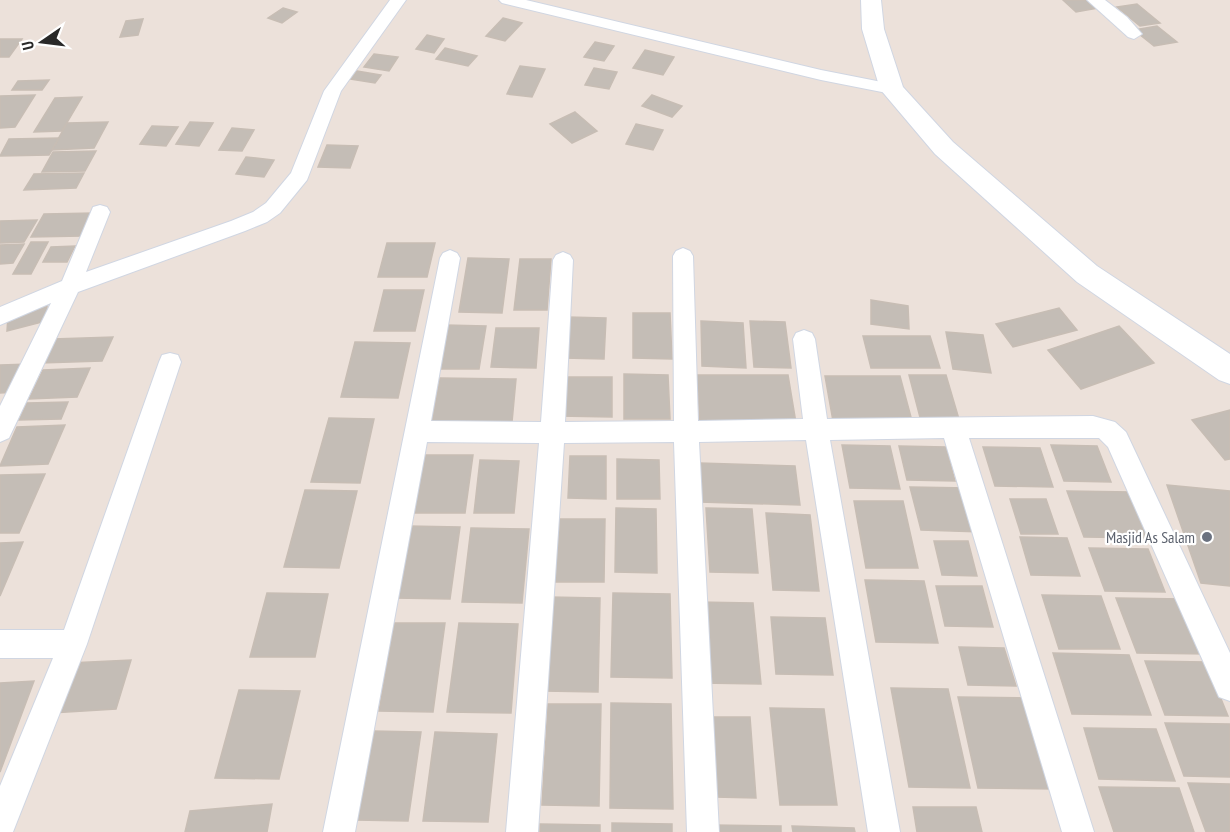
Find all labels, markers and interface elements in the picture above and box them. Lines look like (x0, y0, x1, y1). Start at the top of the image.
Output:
north arrow (12, 12, 72, 72)
text: U (17, 39, 38, 52)
place label: Masjid As Salam (1106, 527, 1195, 547)
marker: Masjid As Salam (1200, 530, 1214, 544)

